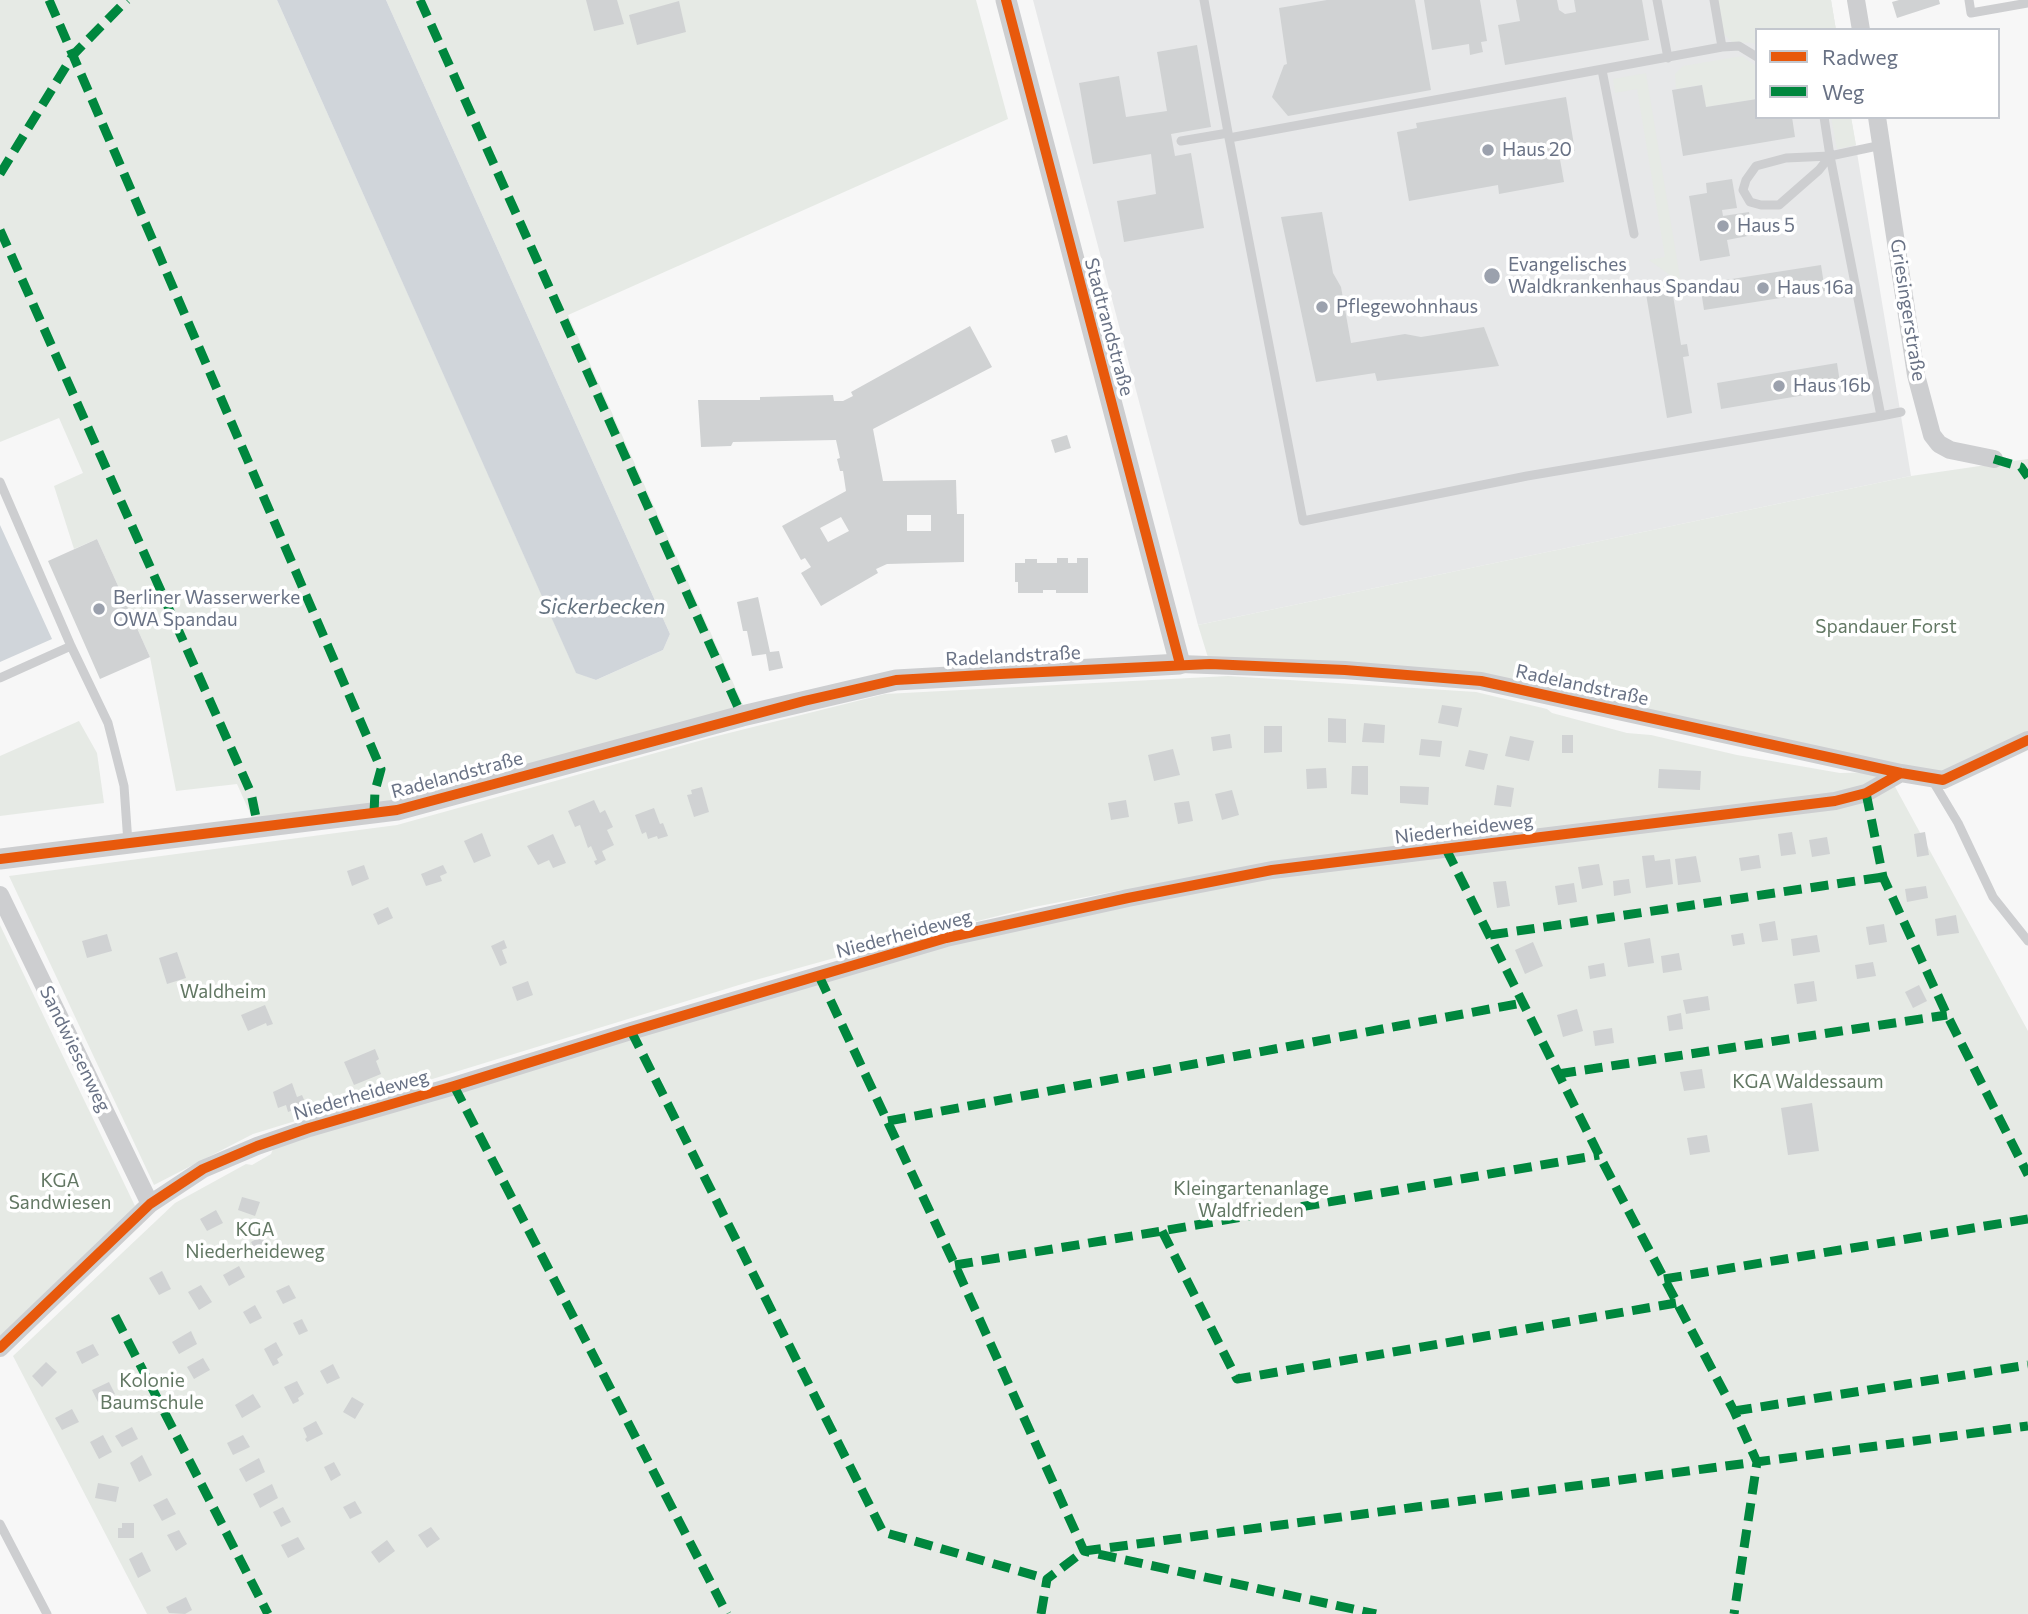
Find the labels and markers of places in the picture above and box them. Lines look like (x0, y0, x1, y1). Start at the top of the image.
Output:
place label: Haus 20 (1502, 139, 1572, 161)
marker: Haus 20 (1480, 142, 1496, 158)
place label: Haus 5 (1737, 215, 1795, 237)
marker: Haus 5 (1715, 218, 1731, 234)
place label: Evangelisches Waldkrankenhaus Spandau (1508, 254, 1740, 298)
marker: Evangelisches Waldkrankenhaus Spandau (1482, 266, 1502, 286)
place label: Haus 16a (1777, 277, 1854, 299)
marker: Haus 16a (1755, 280, 1771, 296)
place label: Pflegewohnhaus (1336, 296, 1478, 318)
marker: Pflegewohnhaus (1314, 299, 1330, 315)
place label: Haus 16b (1793, 375, 1871, 397)
marker: Haus 16b (1771, 378, 1787, 394)
place label: Berliner Wasserwerke OWA Spandau (113, 587, 300, 631)
marker: Berliner Wasserwerke OWA Spandau (91, 601, 107, 617)

